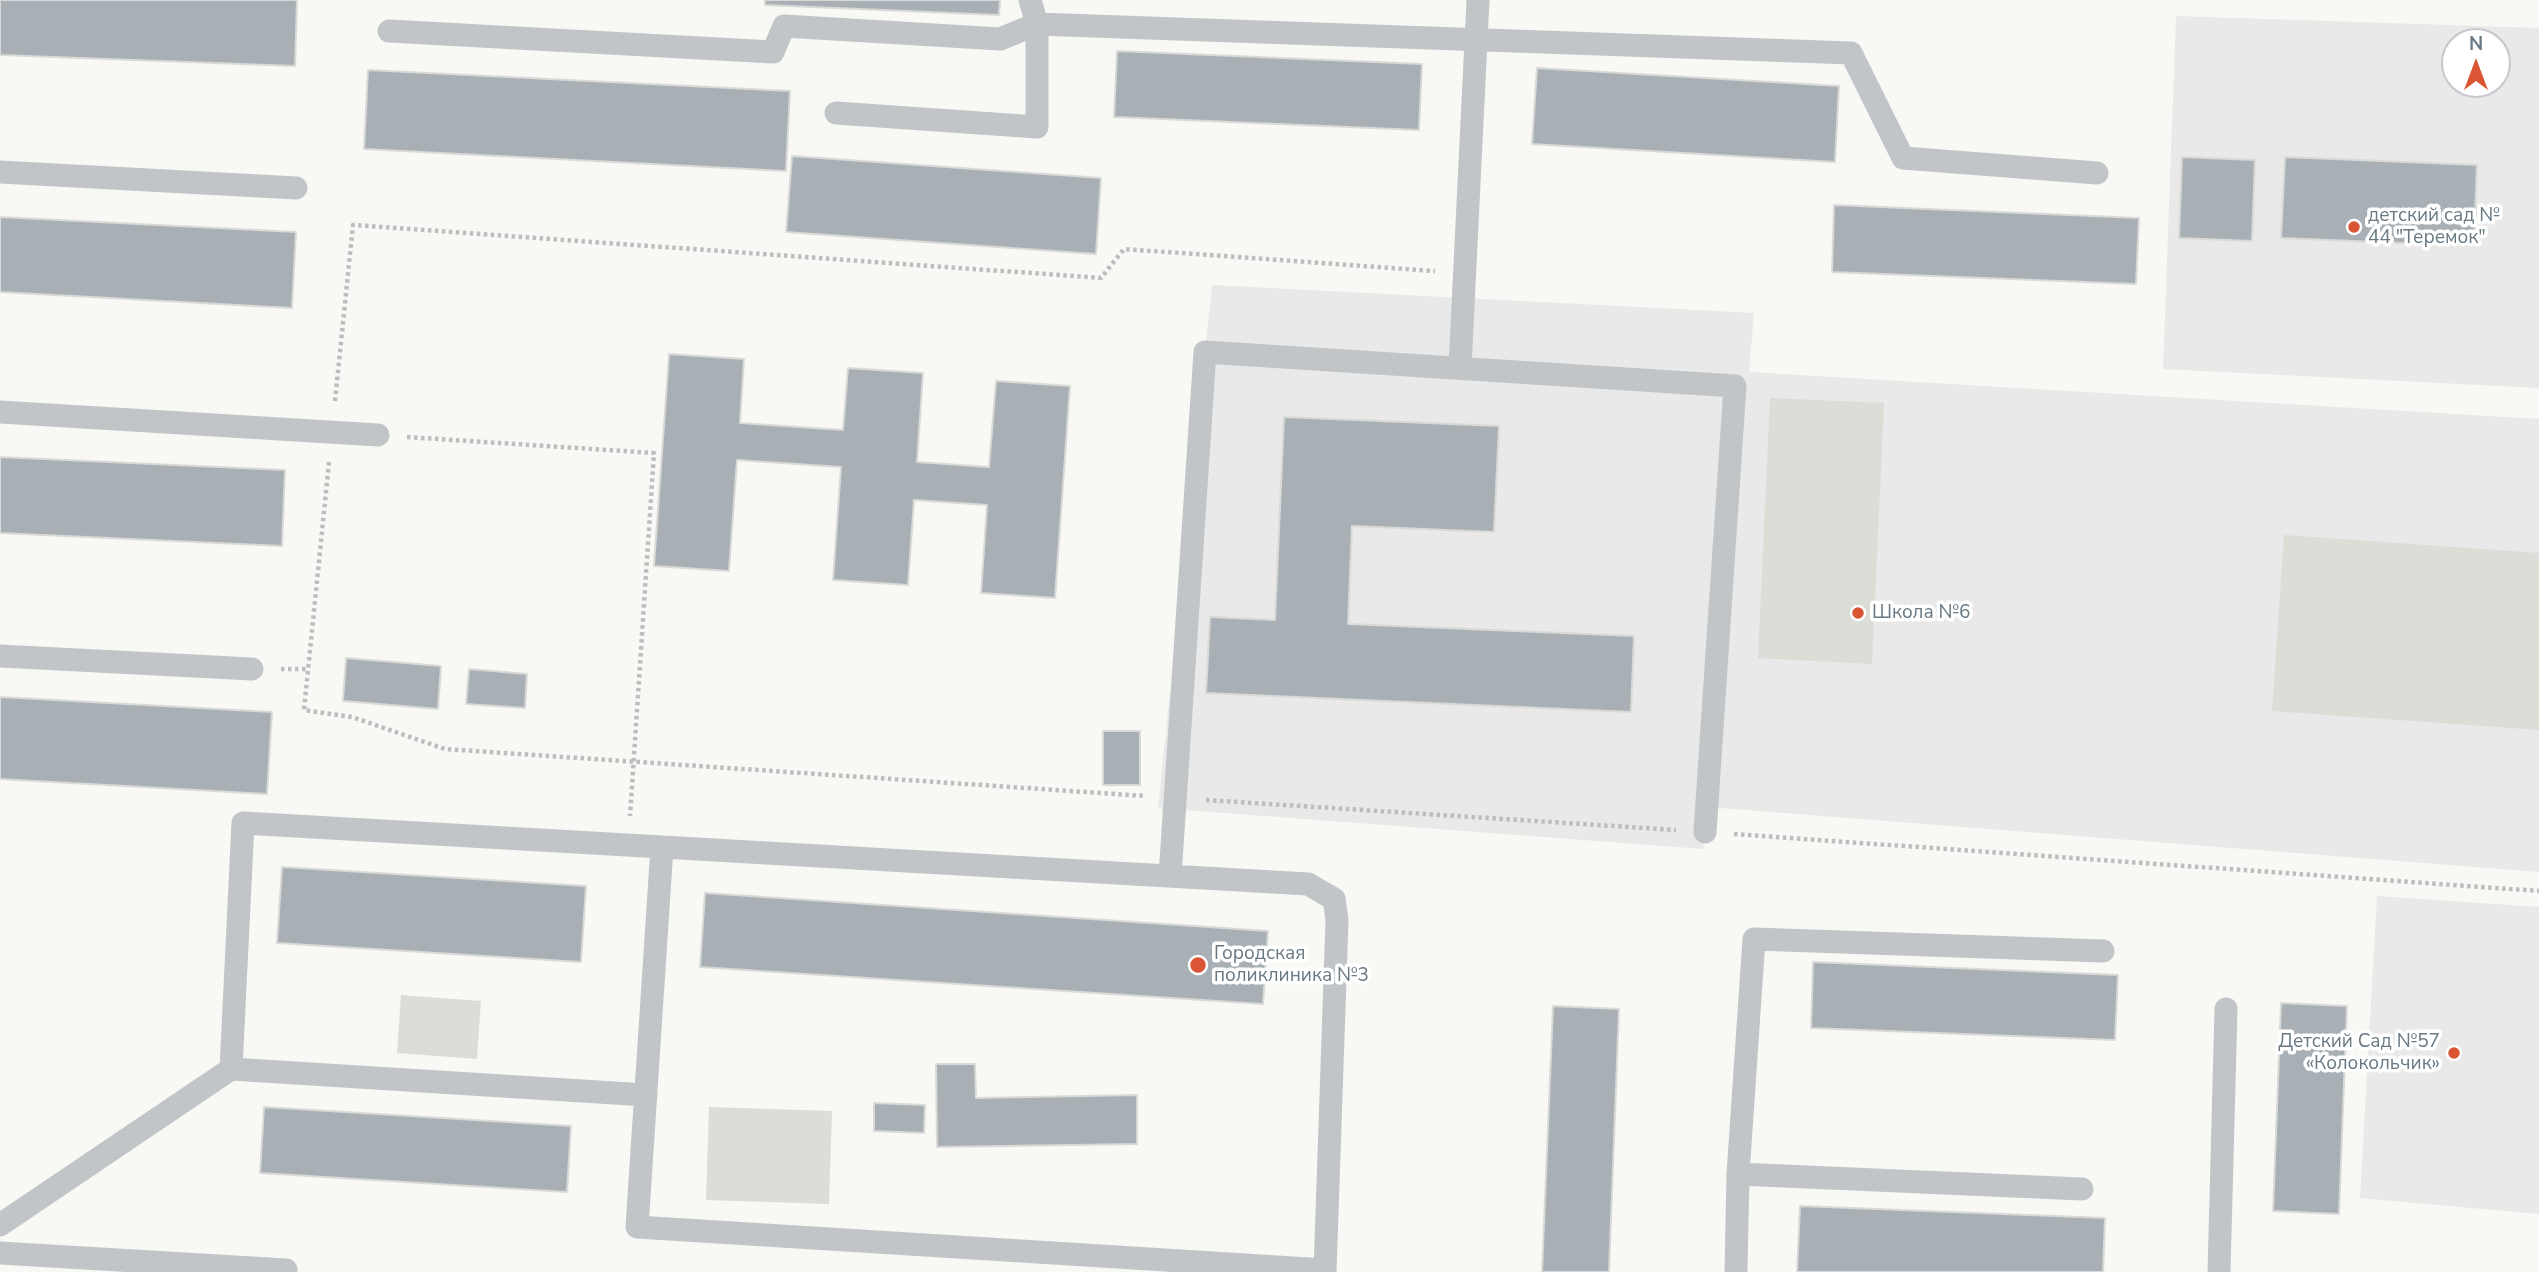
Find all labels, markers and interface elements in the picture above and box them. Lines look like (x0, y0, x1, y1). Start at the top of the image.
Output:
north arrow (2441, 28, 2511, 98)
text: N (2469, 31, 2483, 57)
place label: детский сад № 44 "Теремок" (2368, 205, 2500, 249)
marker: детский сад № 44 "Теремок" (2346, 219, 2362, 235)
place label: Школа №6 (1872, 602, 1970, 624)
marker: Школа №6 (1850, 605, 1866, 621)
place label: Городская поликлиника №3 (1214, 943, 1369, 987)
marker: Городская поликлиника №3 (1188, 955, 1208, 975)
place label: Детский Сад №57 «Колокольчик» (2278, 1031, 2440, 1075)
marker: Детский Сад №57 «Колокольчик» (2446, 1045, 2462, 1061)

